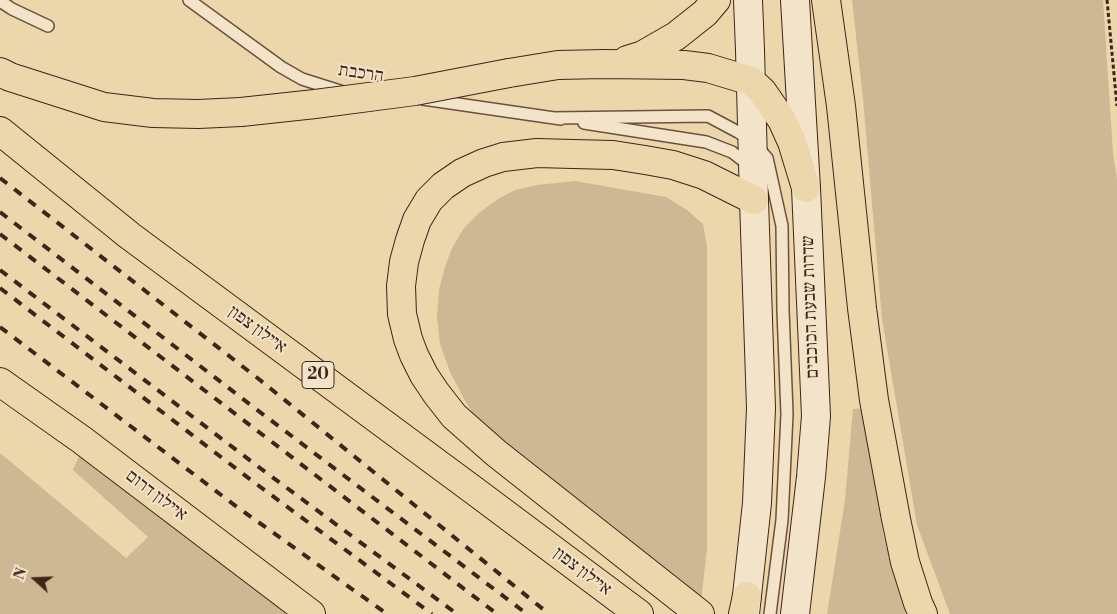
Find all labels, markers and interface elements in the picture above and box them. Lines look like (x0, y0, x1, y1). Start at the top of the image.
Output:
street label: הרכבת (337, 60, 385, 88)
street label: שדרות שבעת הכוכבים (798, 235, 824, 379)
street label: איילון צפון (223, 301, 291, 359)
road number: 20 (302, 362, 334, 388)
street label: איילון דרום (121, 466, 191, 526)
street label: איילון צפון (549, 543, 615, 601)
north arrow (10, 554, 60, 604)
text: N (11, 566, 31, 582)

